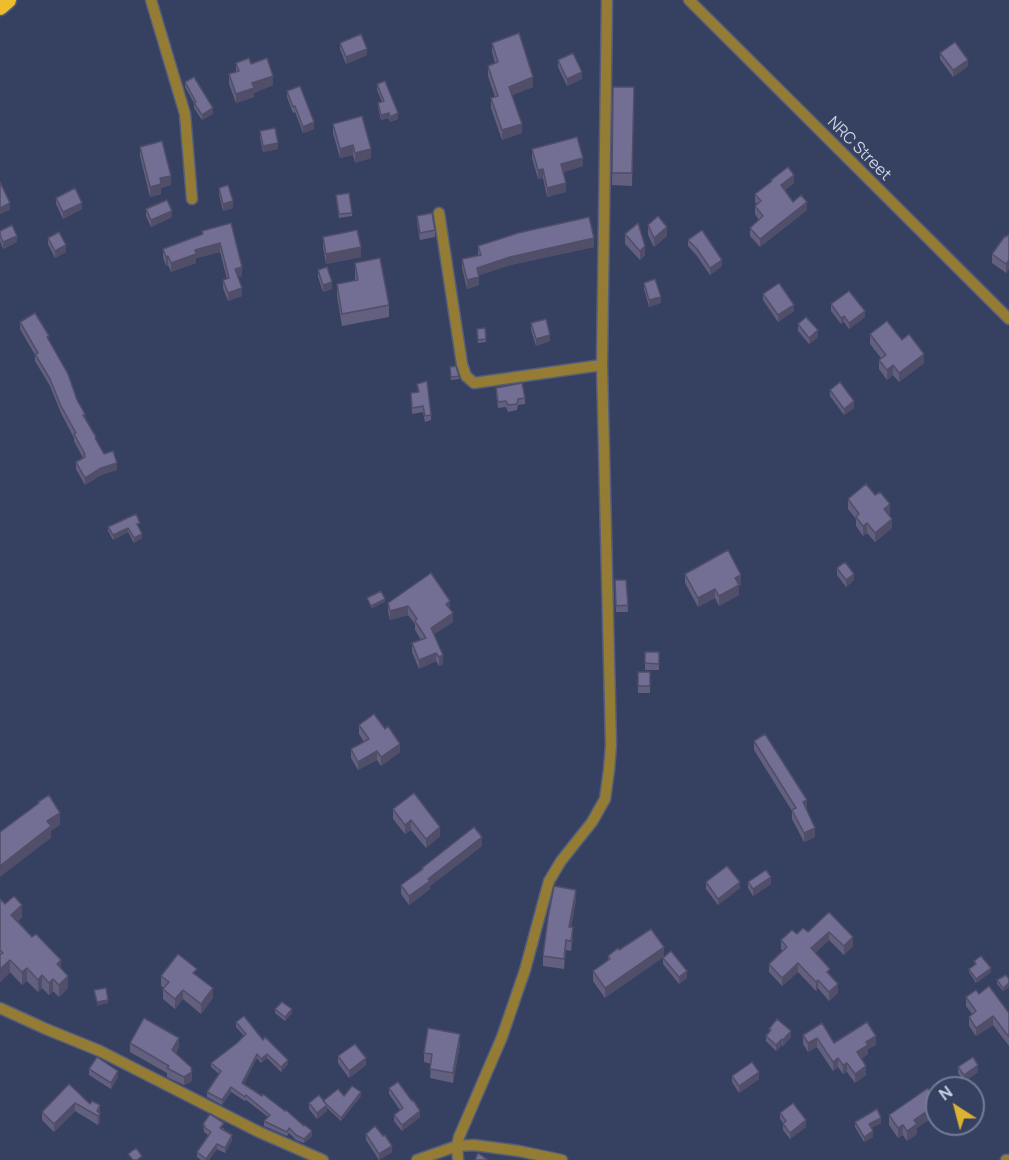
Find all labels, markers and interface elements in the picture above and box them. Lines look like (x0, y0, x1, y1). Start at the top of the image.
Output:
street label: NRC Street (823, 113, 895, 185)
north arrow (925, 1076, 985, 1136)
text: N (934, 1081, 957, 1105)

